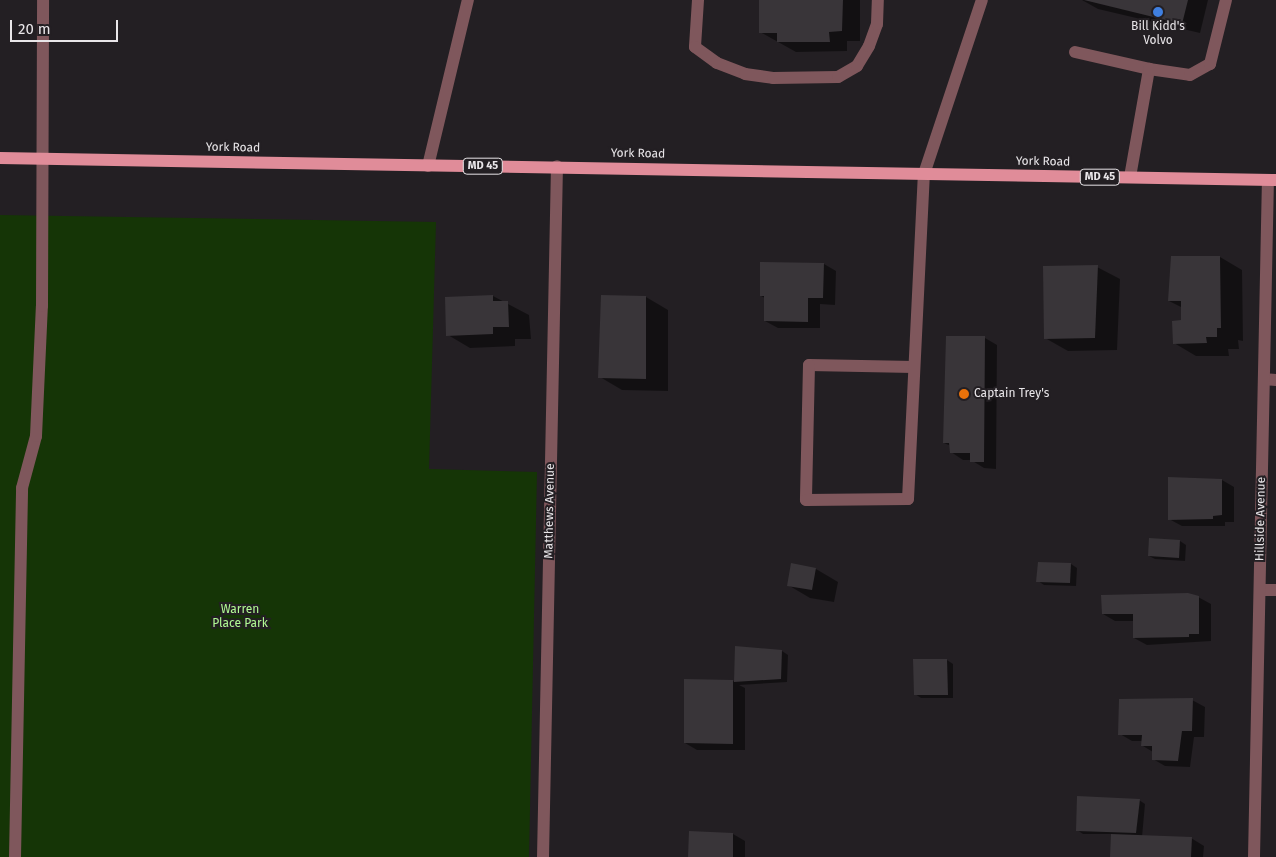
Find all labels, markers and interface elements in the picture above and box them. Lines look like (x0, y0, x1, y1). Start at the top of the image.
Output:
marker: Bill Kidd's Volvo (1152, 6, 1164, 18)
scale bar (12, 10, 120, 42)
text: 20 m (18, 20, 51, 38)
place label: Bill Kidd's Volvo (1131, 20, 1185, 48)
street label: York Road (206, 140, 260, 156)
street label: York Road (611, 146, 665, 162)
street label: York Road (1016, 154, 1070, 170)
road number: MD 45 (462, 158, 504, 175)
road number: MD 45 (1079, 168, 1121, 186)
place label: Captain Trey's (974, 387, 1049, 401)
marker: Captain Trey's (958, 388, 970, 400)
street label: Matthews Avenue (542, 463, 558, 559)
street label: Hillside Avenue (1253, 477, 1269, 561)
park label: Warren Place Park (212, 603, 268, 631)

